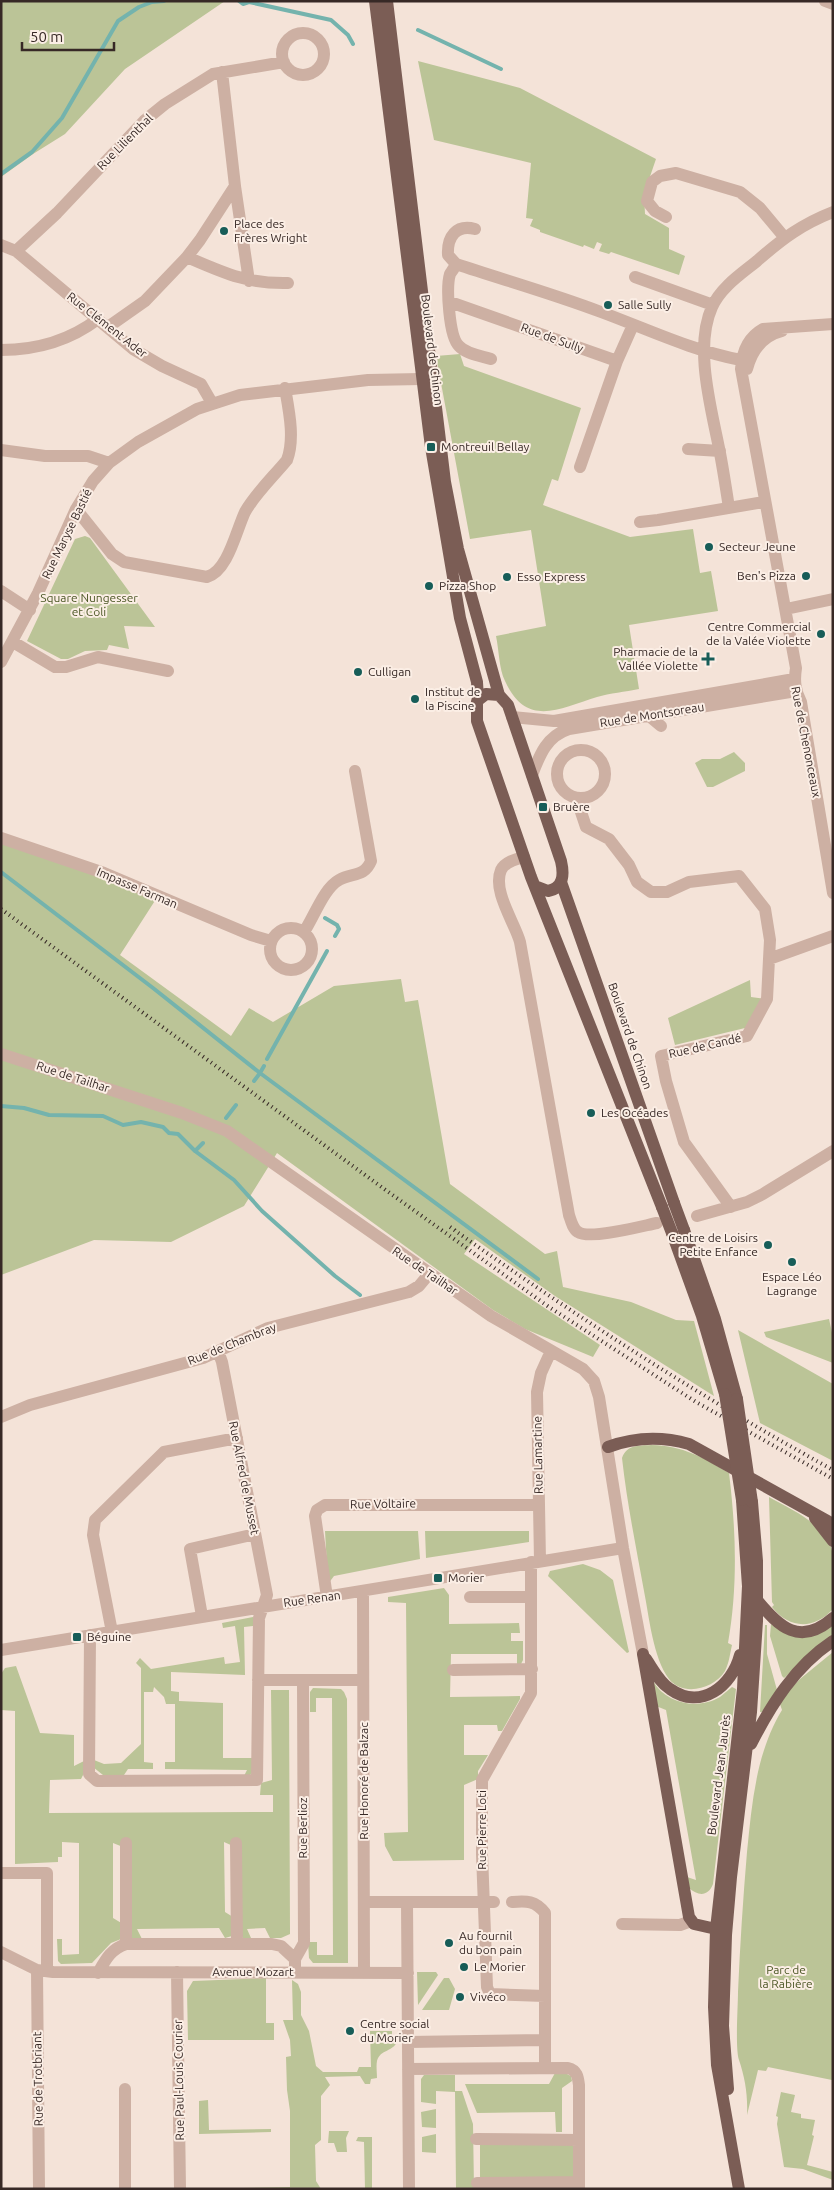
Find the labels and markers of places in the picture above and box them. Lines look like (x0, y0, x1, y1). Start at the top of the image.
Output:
place label: Place des Frères Wright (234, 217, 308, 244)
marker: Place des Frères Wright (218, 225, 230, 237)
place label: Salle Sully (618, 298, 672, 311)
marker: Salle Sully (602, 299, 614, 311)
place label: Montreuil Bellay (441, 440, 530, 453)
marker: Montreuil Bellay (425, 441, 437, 453)
place label: Secteur Jeune (719, 540, 796, 553)
marker: Secteur Jeune (703, 541, 715, 553)
place label: Ben's Pizza (737, 569, 796, 582)
place label: Esso Express (517, 570, 585, 583)
marker: Ben's Pizza (800, 570, 812, 582)
marker: Esso Express (501, 571, 513, 583)
place label: Pizza Shop (439, 579, 496, 592)
marker: Pizza Shop (423, 580, 435, 592)
place label: Centre Commercial de la Valée Violette (706, 620, 811, 647)
marker: Centre Commercial de la Valée Violette (815, 628, 827, 640)
place label: Pharmacie de la Vallée Violette (613, 645, 698, 672)
marker: Pharmacie de la Vallée Violette (702, 653, 714, 665)
place label: Culligan (368, 665, 411, 678)
marker: Culligan (352, 666, 364, 678)
place label: Institut de la Piscine (425, 685, 480, 712)
marker: Institut de la Piscine (409, 693, 421, 705)
place label: Bruère (553, 800, 590, 813)
marker: Bruère (537, 801, 549, 813)
place label: Les Océades (601, 1106, 668, 1119)
marker: Les Océades (585, 1107, 597, 1119)
place label: Centre de Loisirs Petite Enfance (668, 1231, 758, 1258)
marker: Centre de Loisirs Petite Enfance (762, 1239, 774, 1251)
marker: Espace Léo Lagrange (786, 1256, 798, 1268)
place label: Espace Léo Lagrange (762, 1270, 822, 1297)
place label: Morier (448, 1571, 485, 1584)
marker: Morier (432, 1572, 444, 1584)
place label: Béguine (87, 1630, 131, 1643)
marker: Béguine (71, 1631, 83, 1643)
place label: Au fournil du bon pain (459, 1929, 522, 1956)
marker: Au fournil du bon pain (443, 1937, 455, 1949)
place label: Le Morier (474, 1960, 526, 1973)
marker: Le Morier (458, 1961, 470, 1973)
place label: Vivéco (470, 1990, 506, 2003)
marker: Vivéco (454, 1991, 466, 2003)
place label: Centre social du Morier (360, 2017, 429, 2044)
marker: Centre social du Morier (344, 2025, 356, 2037)

